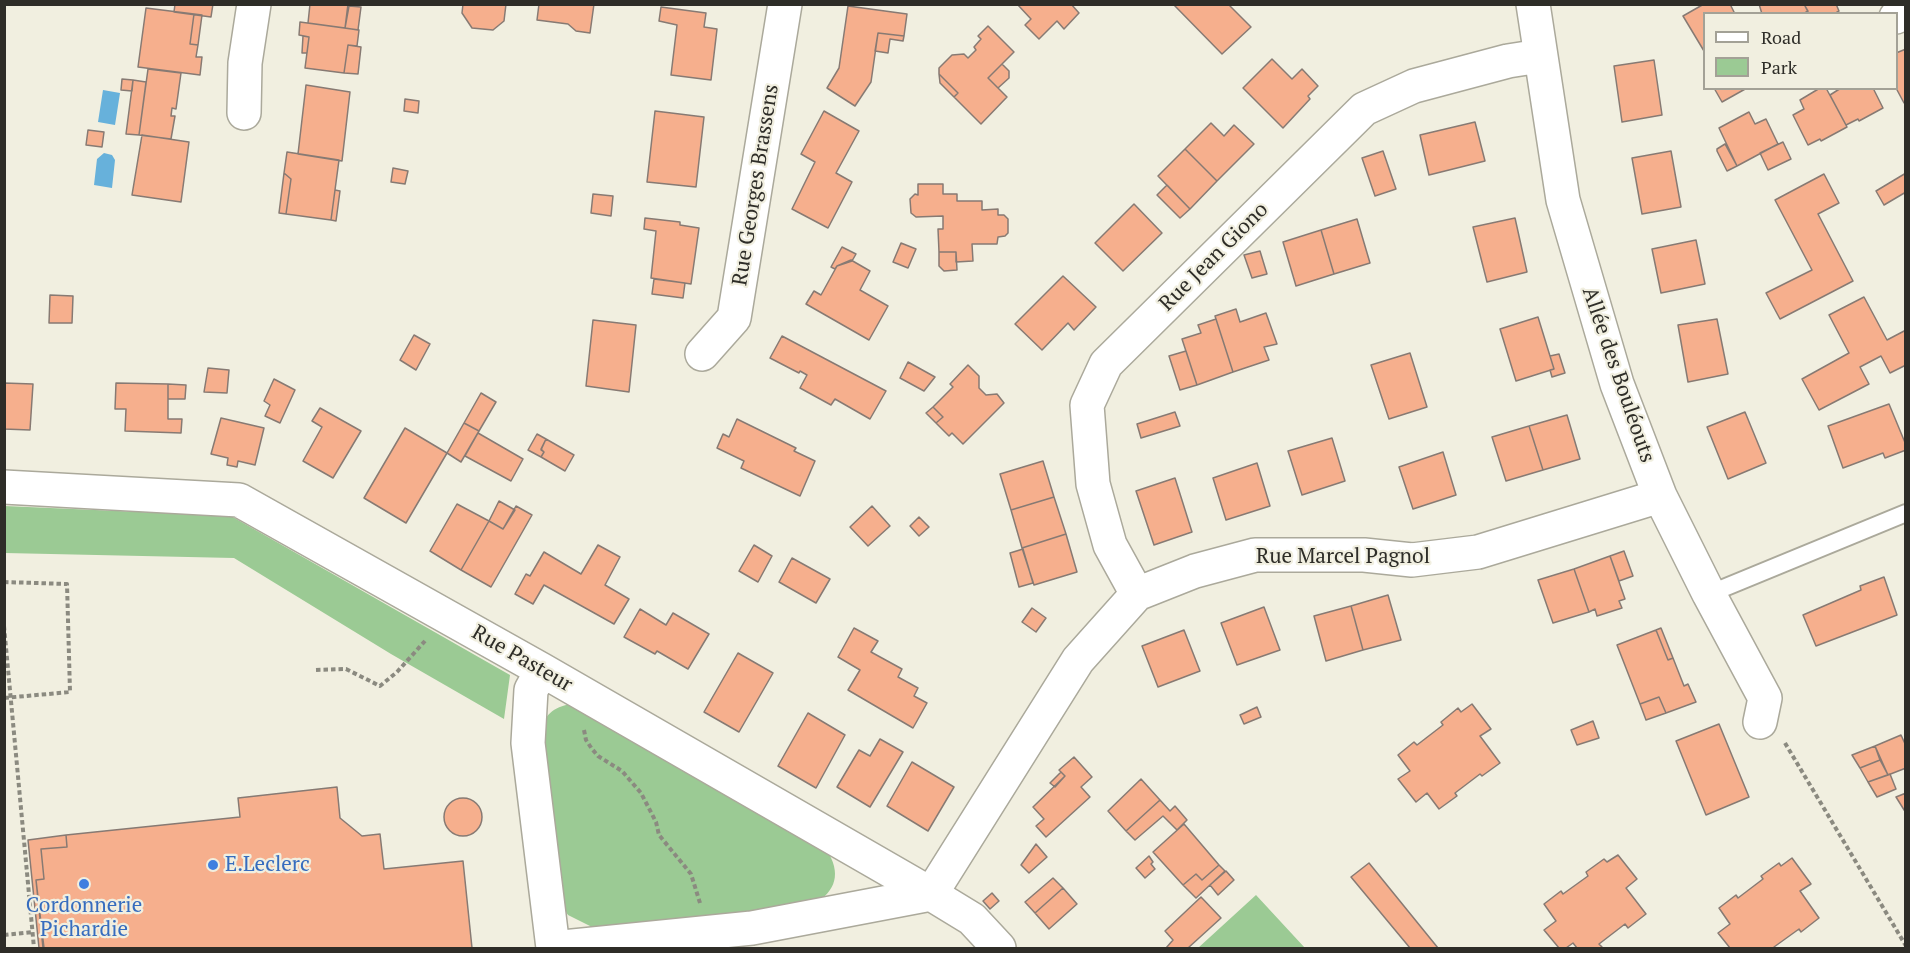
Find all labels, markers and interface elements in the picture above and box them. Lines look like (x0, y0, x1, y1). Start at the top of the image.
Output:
legend (1703, 12, 1898, 90)
text: Road (1761, 25, 1801, 49)
text: Park (1761, 55, 1797, 79)
street label: Rue Georges Brassens (728, 83, 784, 287)
street label: Rue Jean Giono (1154, 197, 1274, 317)
street label: Allée des Bouléouts (1576, 284, 1660, 466)
street label: Rue Marcel Pagnol (1256, 544, 1430, 570)
street label: Rue Pasteur (467, 620, 577, 698)
place label: E.Leclerc (225, 852, 310, 878)
marker: E.Leclerc (206, 858, 220, 872)
marker: Cordonnerie Pichardie (77, 877, 91, 891)
place label: Cordonnerie Pichardie (26, 893, 142, 943)

